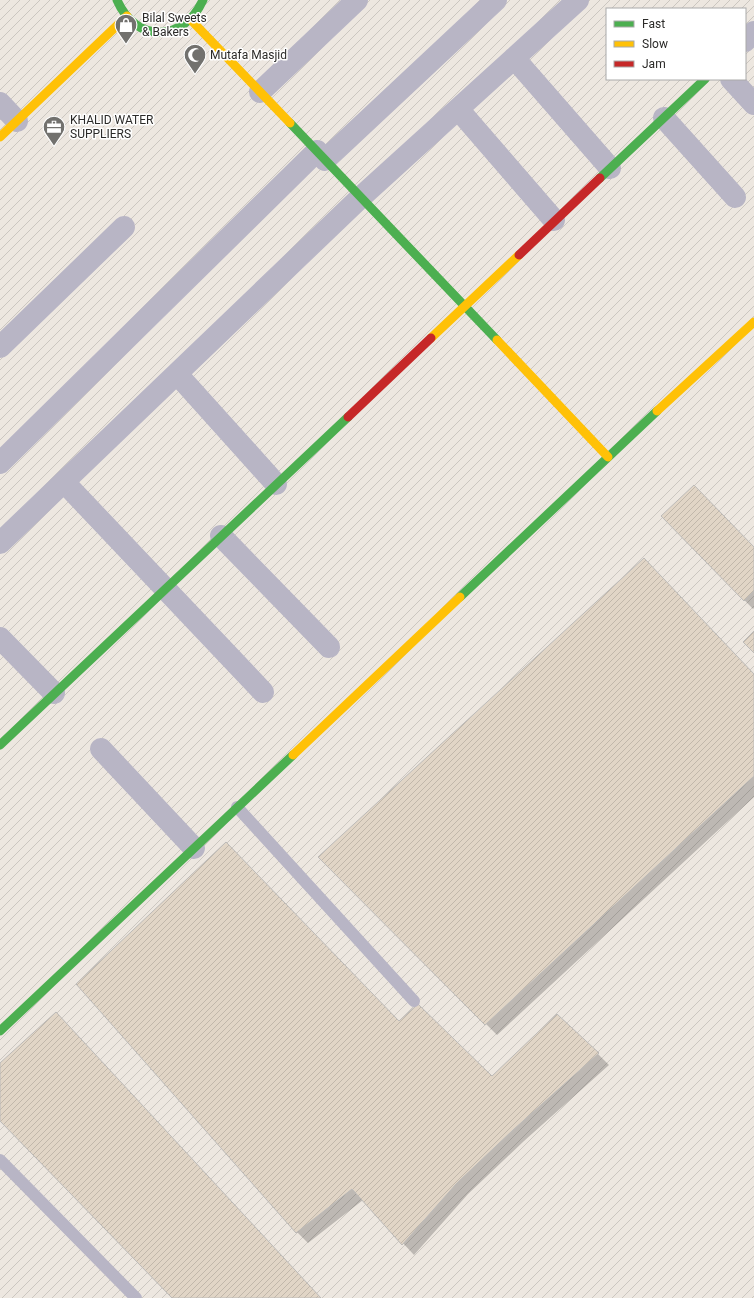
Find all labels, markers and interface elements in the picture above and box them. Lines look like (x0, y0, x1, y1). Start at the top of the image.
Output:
legend (606, 8, 746, 80)
place label: Bilal Sweets & Bakers (142, 11, 207, 39)
shop icon: Bilal Sweets & Bakers (113, 12, 139, 45)
text: Fast (642, 17, 665, 31)
text: Slow (642, 37, 668, 51)
mosque icon: Mutafa Masjid (182, 42, 208, 75)
place label: Mutafa Masjid (210, 48, 287, 62)
text: Jam (642, 57, 666, 71)
place label: KHALID WATER SUPPLIERS (70, 113, 154, 141)
office icon: KHALID WATER SUPPLIERS (41, 114, 67, 147)

